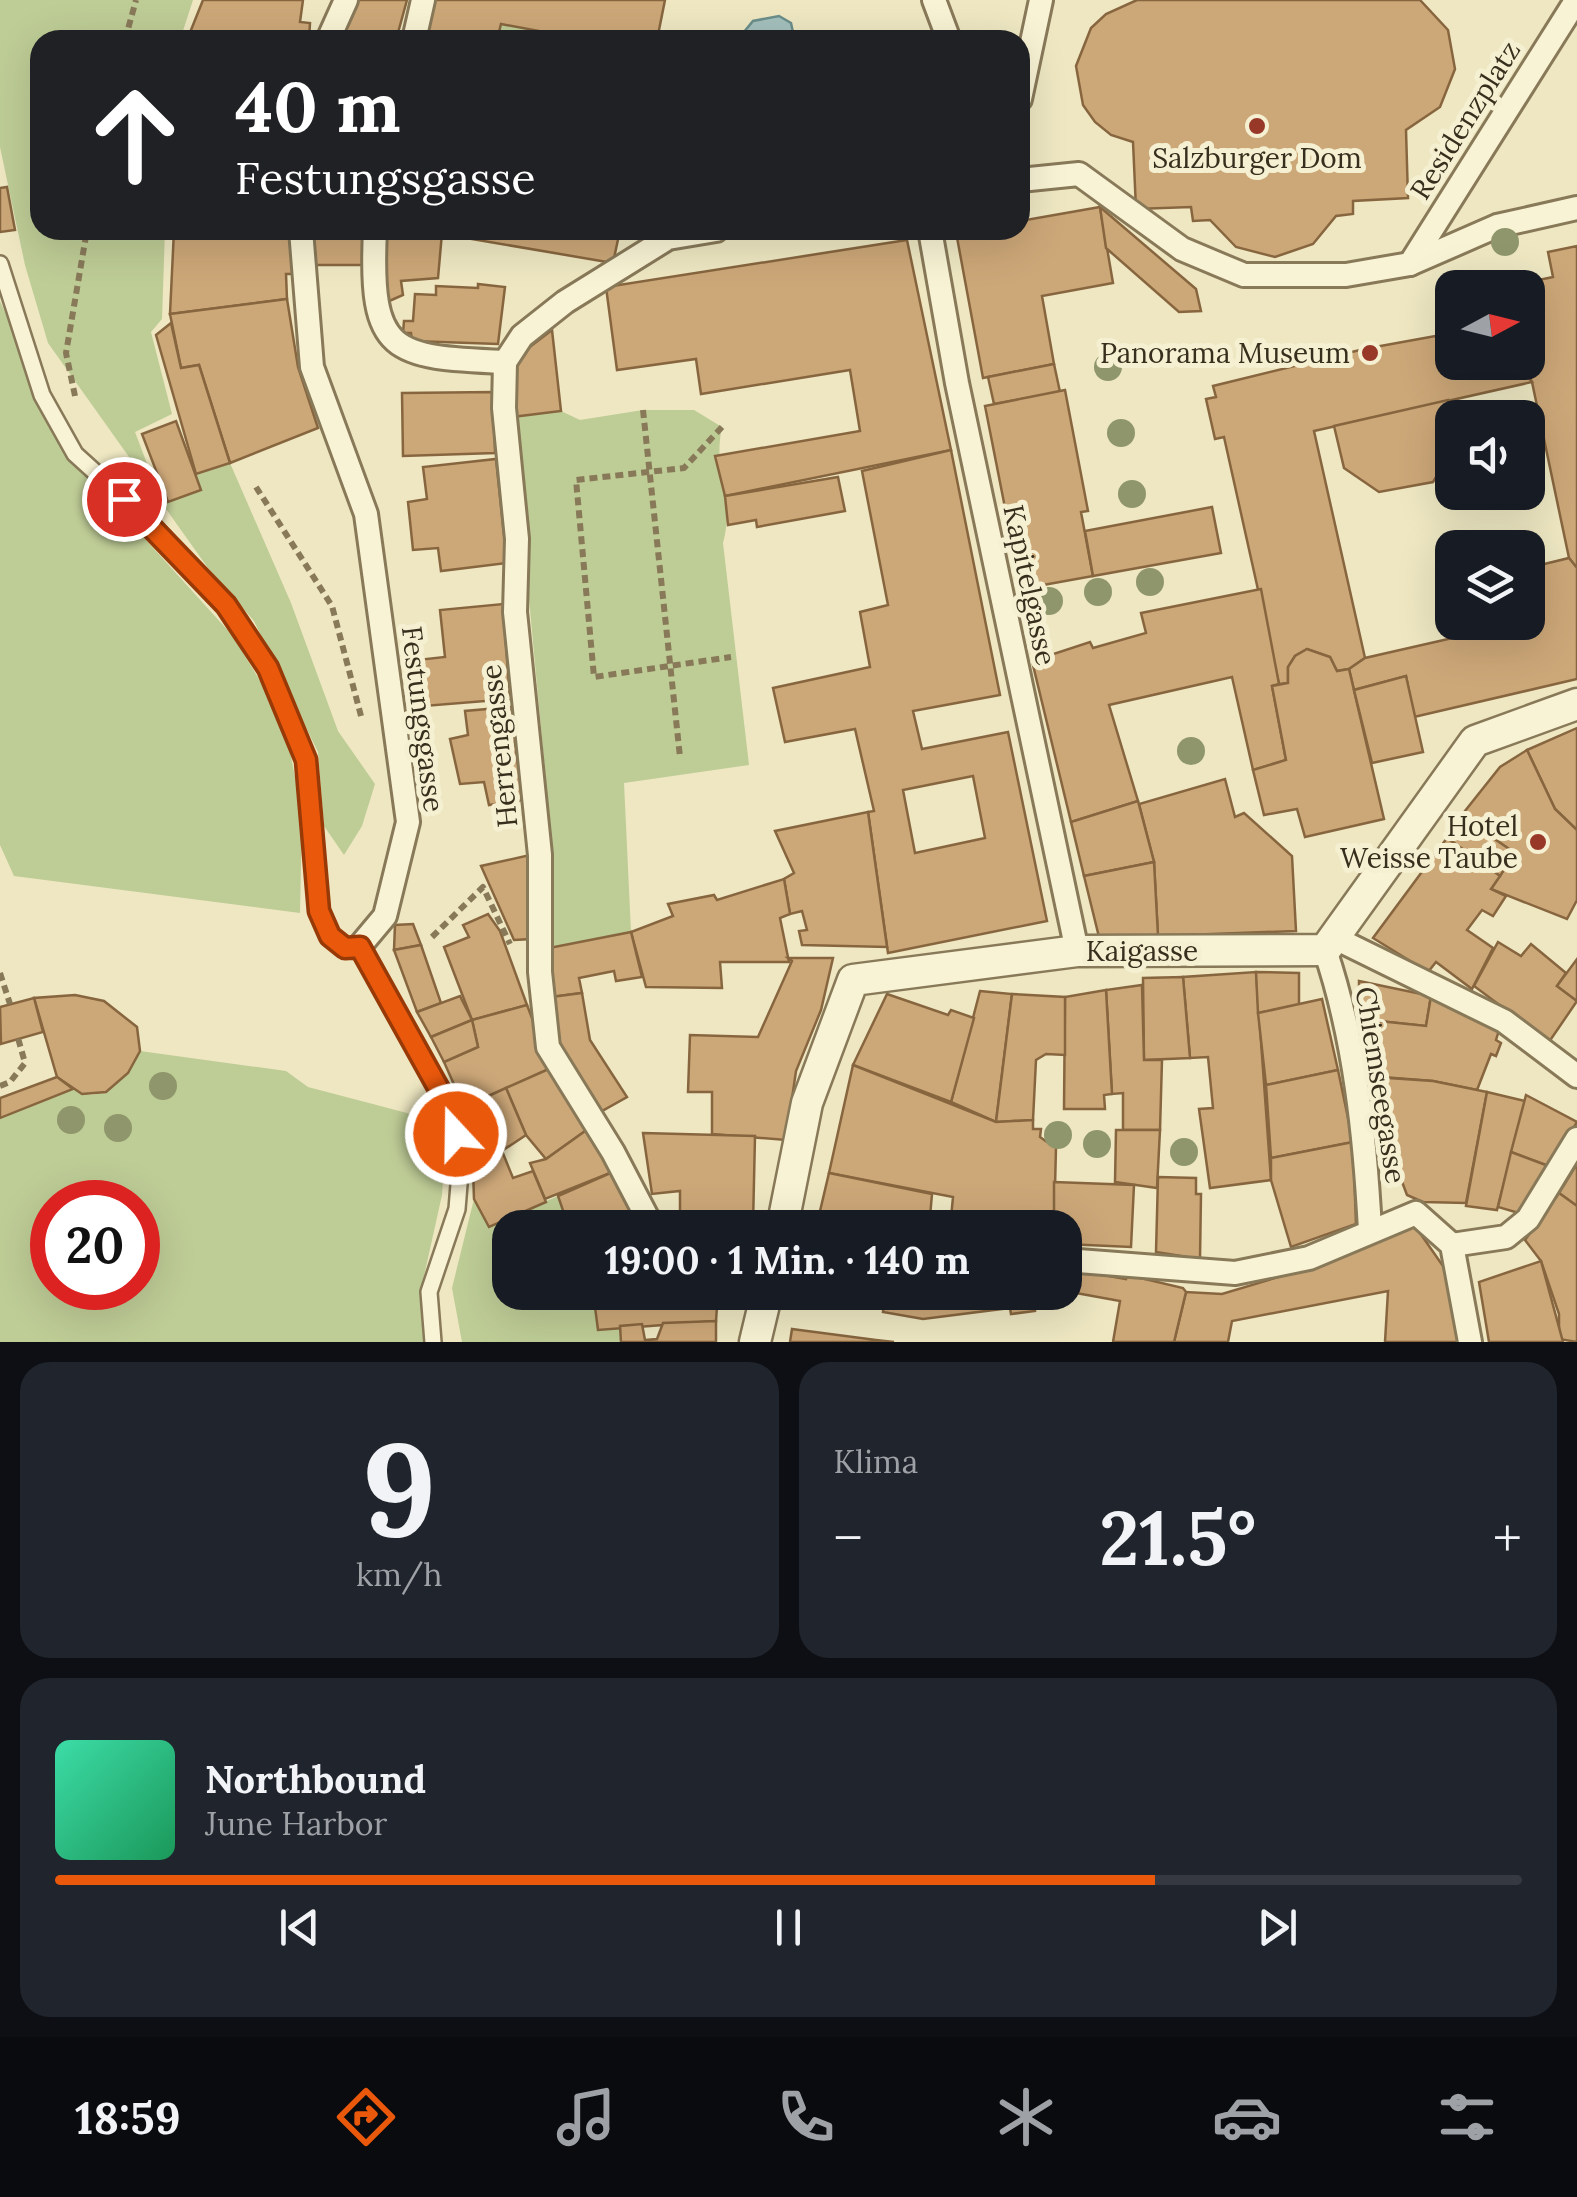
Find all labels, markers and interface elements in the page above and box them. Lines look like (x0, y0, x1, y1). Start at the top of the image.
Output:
street label: Residenzplatz (1402, 34, 1528, 206)
text: 40 m (235, 62, 401, 151)
icon: ahead (70, 70, 200, 200)
marker: Salzburger Dom (1246, 115, 1268, 137)
place label: Salzburger Dom (1152, 140, 1362, 176)
text: Festungsgasse (235, 149, 536, 206)
north arrow (1435, 270, 1545, 380)
map controls (1435, 270, 1545, 640)
place label: Panorama Museum (1100, 335, 1350, 371)
marker: Panorama Museum (1359, 342, 1381, 364)
button: sound (1435, 400, 1545, 510)
pin (82, 457, 167, 542)
icon: arrive (97, 472, 152, 527)
street label: Kapitelgasse (995, 501, 1065, 669)
button: layers (1435, 530, 1545, 640)
street label: Festungsgasse (394, 624, 452, 814)
street label: Herrengasse (473, 663, 525, 829)
place label: Hotel Weisse Taube (1340, 808, 1518, 876)
marker: Hotel Weisse Taube (1527, 831, 1549, 853)
street label: Kaigasse (1086, 933, 1198, 969)
street label: Chiemseegasse (1348, 984, 1414, 1186)
position arrow (404, 1082, 508, 1186)
speed limit sign: 20 (30, 1180, 160, 1310)
text: 19:00 · 1 Min. · 140 m (604, 1236, 970, 1284)
text: 9 (362, 1405, 437, 1572)
text: Klima (834, 1441, 918, 1482)
text: 21.5° (1099, 1490, 1256, 1586)
text: − (834, 1503, 863, 1573)
text: + (1493, 1503, 1522, 1573)
text: km/h (356, 1554, 442, 1595)
text: Northbound (205, 1755, 426, 1803)
text: June Harbor (205, 1803, 387, 1844)
icon: previous (272, 1900, 327, 1955)
icon: pause (761, 1900, 816, 1955)
icon: next (1250, 1900, 1305, 1955)
icon: directions (331, 2082, 401, 2152)
icon: music (551, 2082, 621, 2152)
icon: phone (771, 2082, 841, 2152)
icon: climate (991, 2082, 1061, 2152)
icon: car (1212, 2082, 1282, 2152)
icon: filters (1432, 2082, 1502, 2152)
text: 18:59 (75, 2089, 181, 2146)

